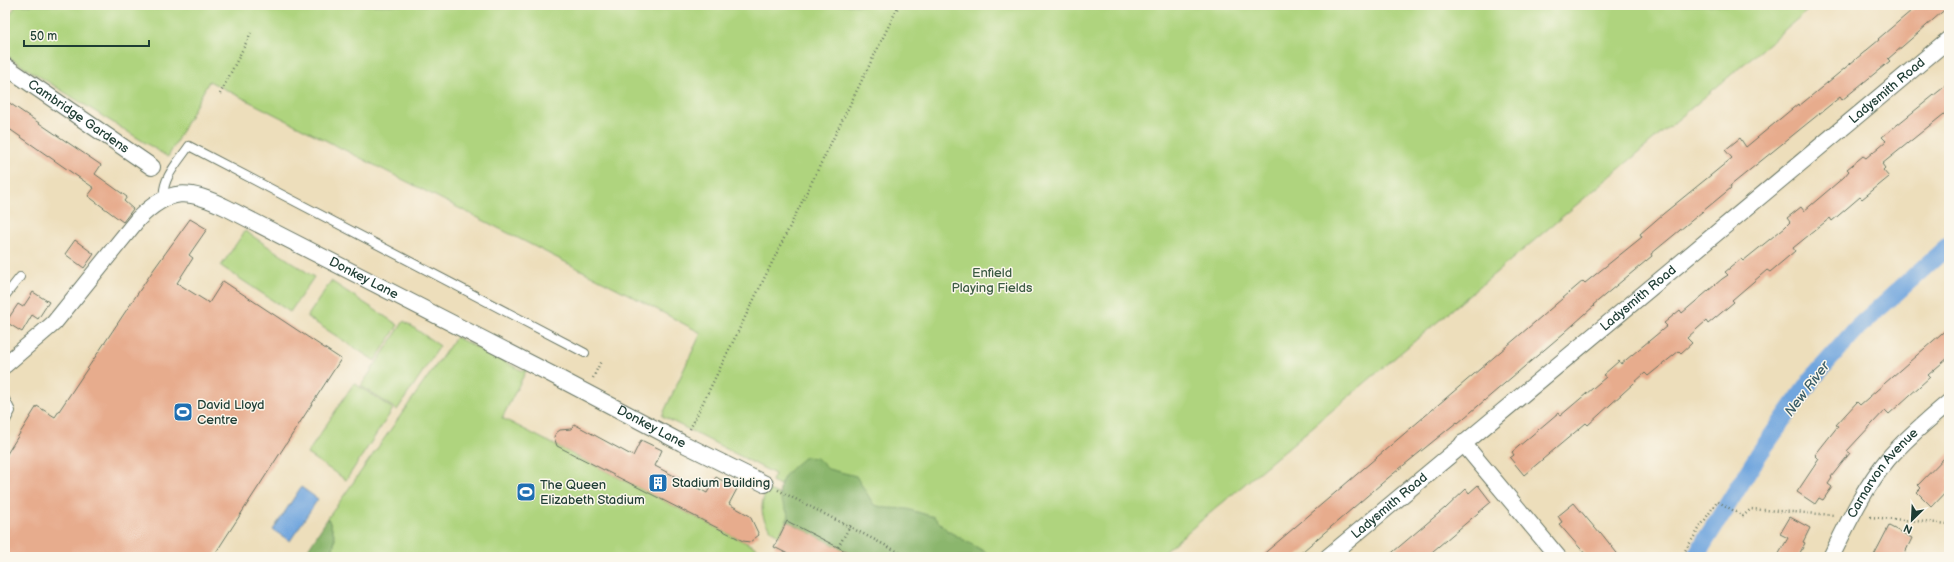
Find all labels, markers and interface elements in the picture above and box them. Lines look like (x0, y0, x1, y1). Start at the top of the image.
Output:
scale bar (24, 22, 149, 48)
text: 50 m (30, 29, 57, 44)
street label: Ladysmith Road (1846, 54, 1928, 127)
street label: Cambridge Gardens (25, 76, 133, 157)
street label: Donkey Lane (326, 254, 401, 303)
street label: Ladysmith Road (1597, 262, 1679, 334)
park label: Enfield Playing Fields (952, 265, 1033, 296)
water label: New River (1781, 357, 1834, 420)
place label: David Lloyd Centre (197, 397, 264, 428)
sports icon: David Lloyd Centre (172, 401, 194, 423)
street label: Donkey Lane (614, 402, 689, 452)
street label: Carnarvon Avenue (1844, 425, 1922, 521)
street label: Ladysmith Road (1348, 469, 1431, 542)
building icon: Stadium Building (647, 472, 669, 494)
place label: Stadium Building (672, 475, 770, 491)
place label: The Queen Elizabeth Stadium (540, 477, 645, 508)
sports icon: The Queen Elizabeth Stadium (515, 481, 537, 503)
north arrow (1892, 500, 1932, 540)
text: N (1902, 521, 1915, 536)

